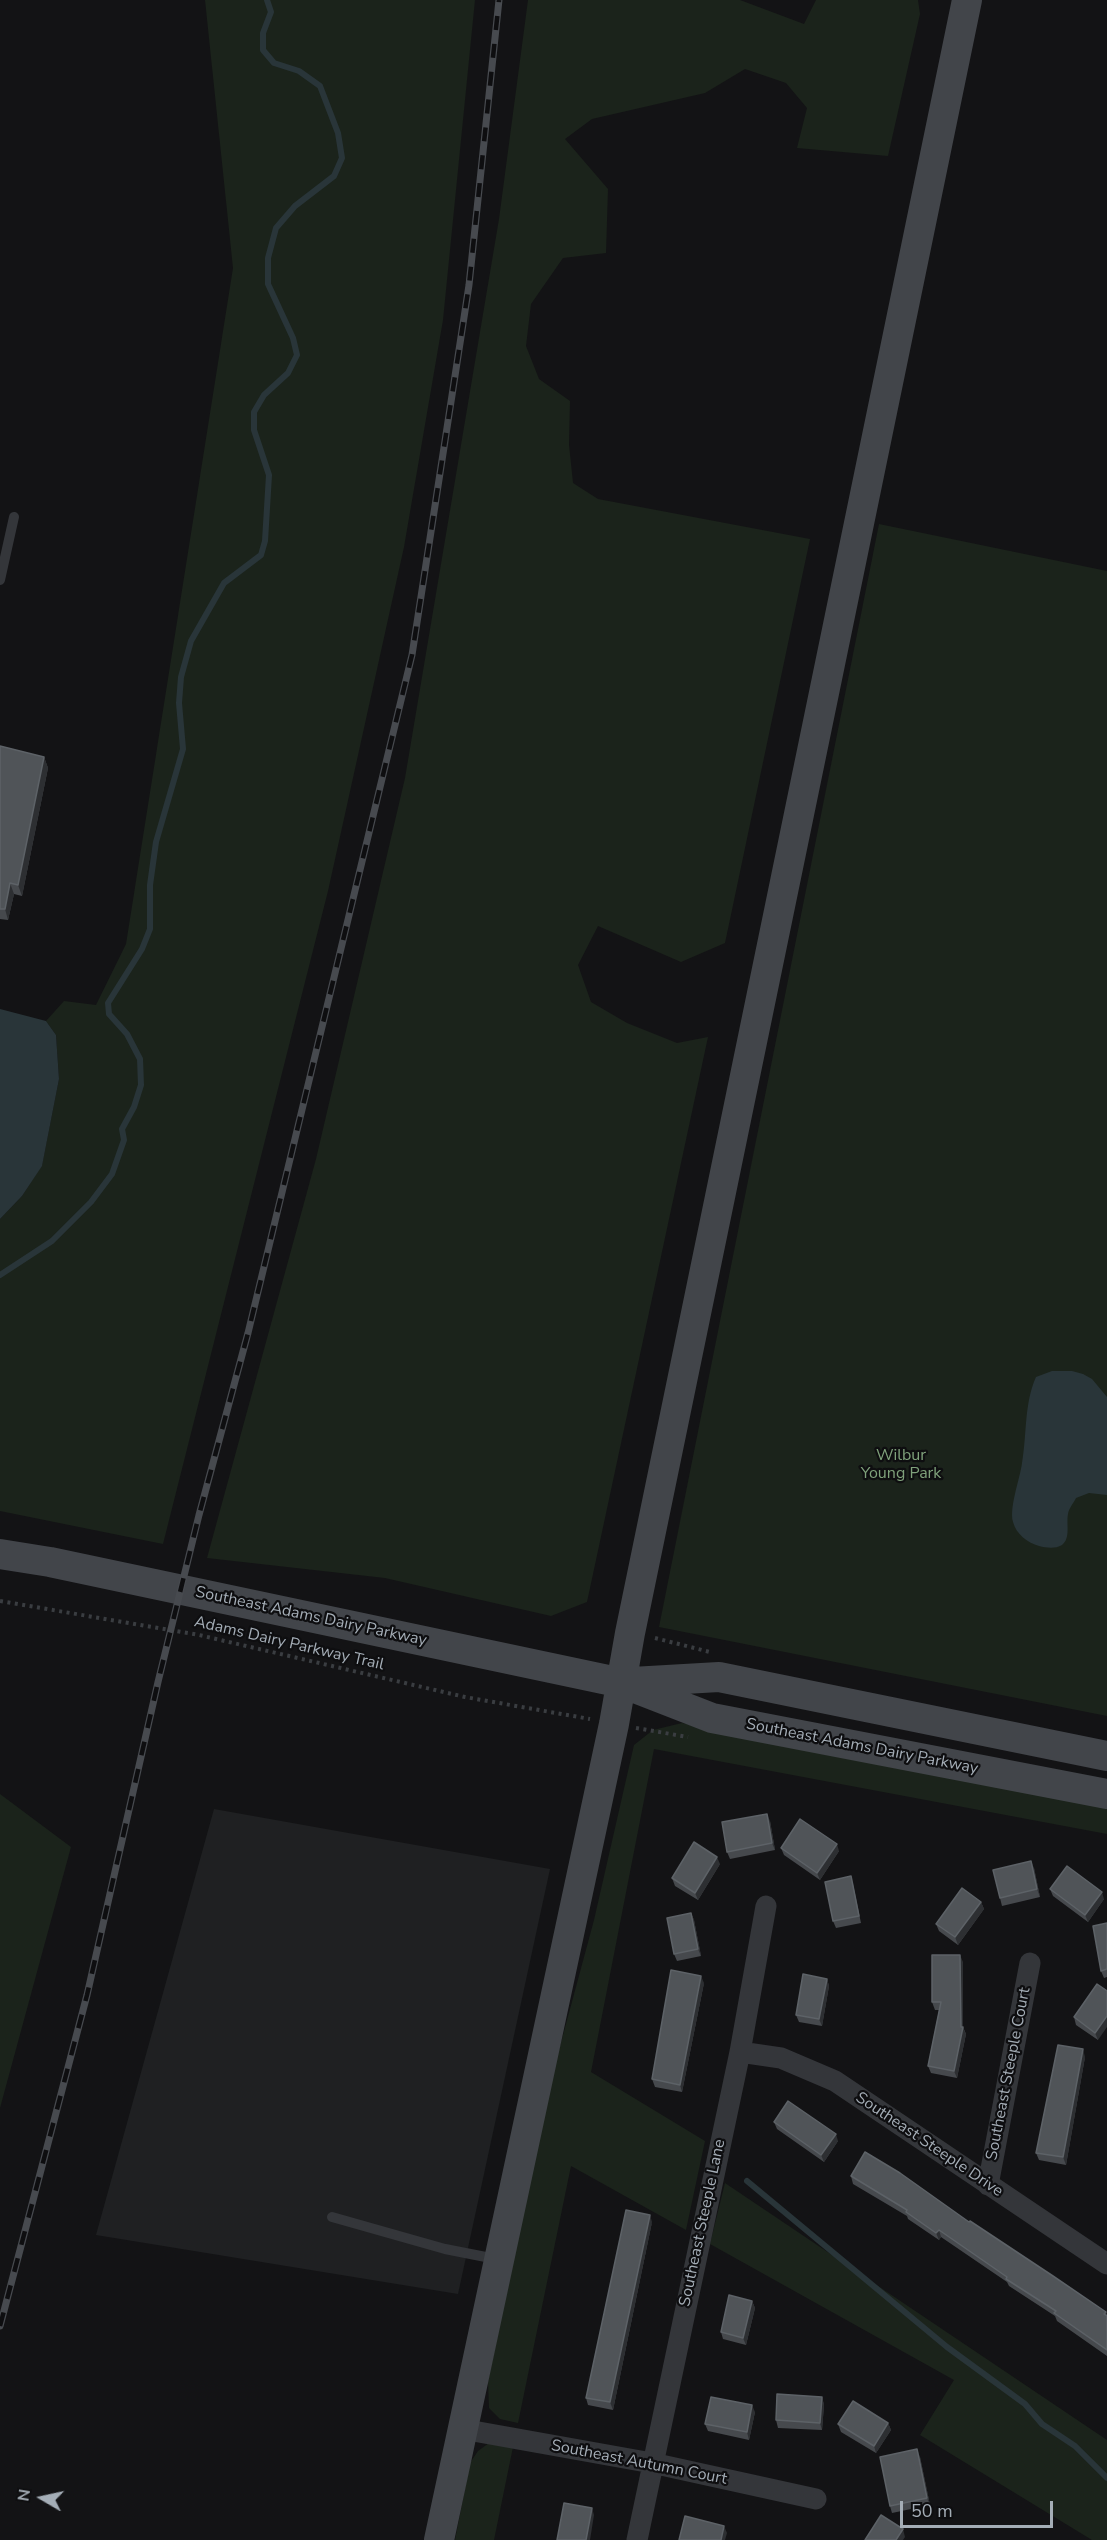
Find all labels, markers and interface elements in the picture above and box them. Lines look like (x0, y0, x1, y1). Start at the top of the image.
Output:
park label: Wilbur Young Park (861, 1446, 941, 1484)
street label: Southeast Adams Dairy Parkway (194, 1583, 428, 1651)
street label: Adams Dairy Parkway Trail (192, 1613, 386, 1675)
street label: Southeast Adams Dairy Parkway (744, 1715, 980, 1779)
street label: Southeast Steeple Court (983, 1986, 1035, 2162)
street label: Southeast Steeple Drive (852, 2088, 1006, 2202)
street label: Southeast Steeple Lane (676, 2138, 730, 2308)
street label: Southeast Autumn Court (549, 2437, 729, 2489)
north arrow (12, 2468, 72, 2528)
text: N (12, 2488, 36, 2503)
scale bar (903, 2489, 1056, 2527)
text: 50 m (911, 2499, 953, 2523)

